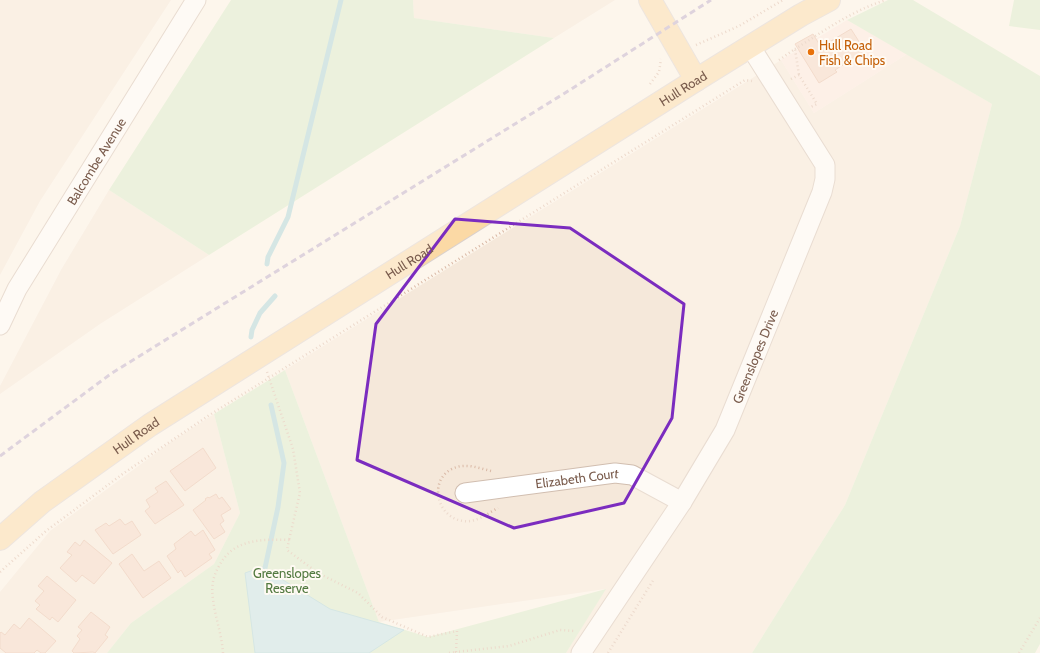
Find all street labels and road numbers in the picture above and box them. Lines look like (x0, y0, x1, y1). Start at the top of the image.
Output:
street label: Hull Road (656, 67, 710, 109)
street label: Balcombe Avenue (63, 115, 129, 208)
street label: Hull Road (382, 240, 436, 282)
street label: Greenslopes Drive (729, 307, 781, 406)
street label: Hull Road (109, 413, 162, 457)
street label: Elizabeth Court (534, 465, 620, 492)

